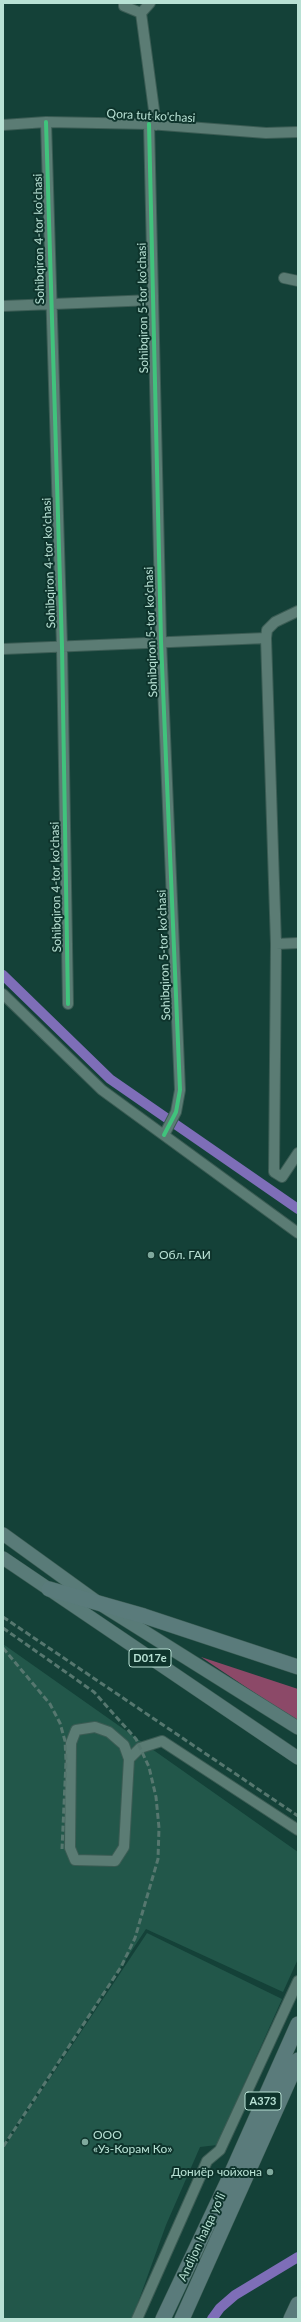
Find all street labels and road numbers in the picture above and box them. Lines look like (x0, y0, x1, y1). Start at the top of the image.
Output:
street label: Qora tut ko'chasi (106, 106, 196, 126)
street label: Sohibqiron 4-tor ko'chasi (31, 173, 47, 305)
street label: Sohibqiron 5-tor ko'chasi (135, 242, 151, 374)
street label: Sohibqiron 4-tor ko'chasi (40, 497, 58, 629)
street label: Sohibqiron 5-tor ko'chasi (142, 566, 160, 698)
street label: Sohibqiron 4-tor ko'chasi (48, 821, 64, 953)
street label: Sohibqiron 5-tor ko'chasi (155, 889, 173, 1021)
road number: D017e (129, 1649, 171, 1667)
road number: A373 (245, 2092, 281, 2110)
street label: Andijon halqa yo‘li (175, 2190, 229, 2284)

